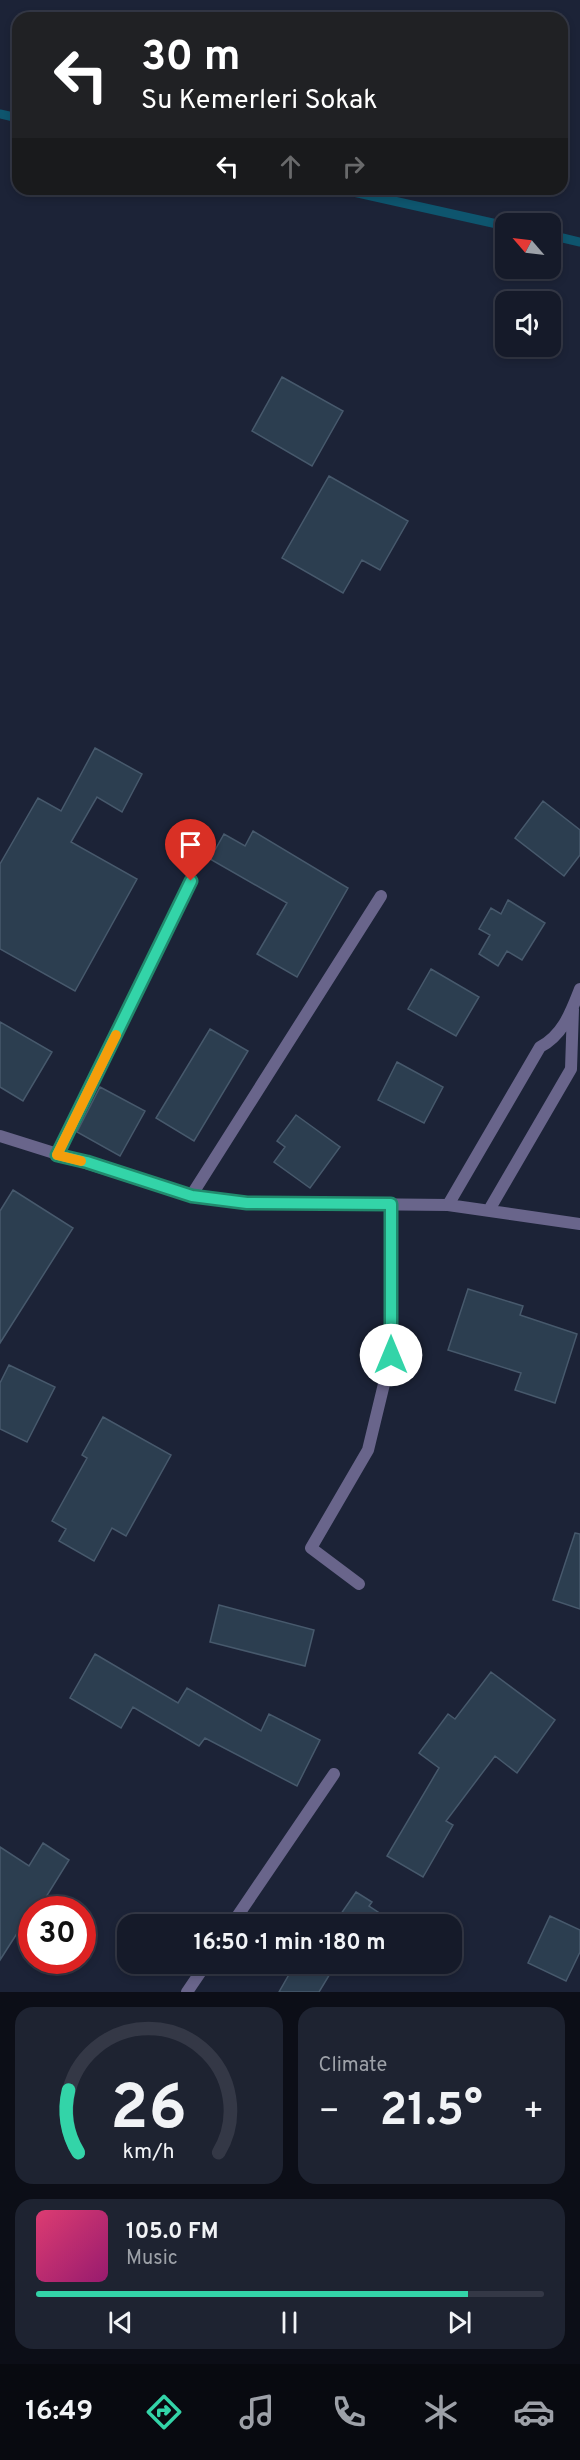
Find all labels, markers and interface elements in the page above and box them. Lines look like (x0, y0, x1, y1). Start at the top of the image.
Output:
text: 30 m (141, 32, 240, 85)
icon: left (42, 36, 120, 114)
text: Su Kemerleri Sokak (141, 84, 378, 118)
icon: left (211, 150, 244, 183)
icon: ahead (274, 150, 307, 183)
icon: right (337, 150, 370, 183)
north arrow (495, 213, 561, 279)
map controls (495, 213, 561, 357)
button: sound (495, 291, 561, 357)
pin (165, 819, 216, 881)
icon: arrive (174, 828, 207, 861)
position arrow (359, 1323, 423, 1387)
speed limit sign: 30 (18, 1896, 96, 1974)
text: 16:50 · 1 min · 180 m (194, 1930, 385, 1957)
text: Climate (319, 2053, 387, 2079)
text: 26 (110, 2072, 187, 2151)
text: 21.5° (380, 2084, 483, 2141)
text: − (319, 2092, 340, 2134)
text: + (523, 2092, 544, 2134)
text: km/h (123, 2139, 175, 2166)
text: 105.0 FM (126, 2219, 218, 2246)
text: Music (126, 2246, 178, 2272)
icon: previous (104, 2306, 137, 2339)
icon: pause (273, 2306, 306, 2339)
icon: next (443, 2306, 476, 2339)
icon: directions (143, 2391, 185, 2433)
icon: music (236, 2391, 278, 2433)
icon: phone (328, 2391, 370, 2433)
icon: climate (420, 2391, 462, 2433)
icon: car (513, 2391, 555, 2433)
text: 16:49 (25, 2395, 93, 2429)

